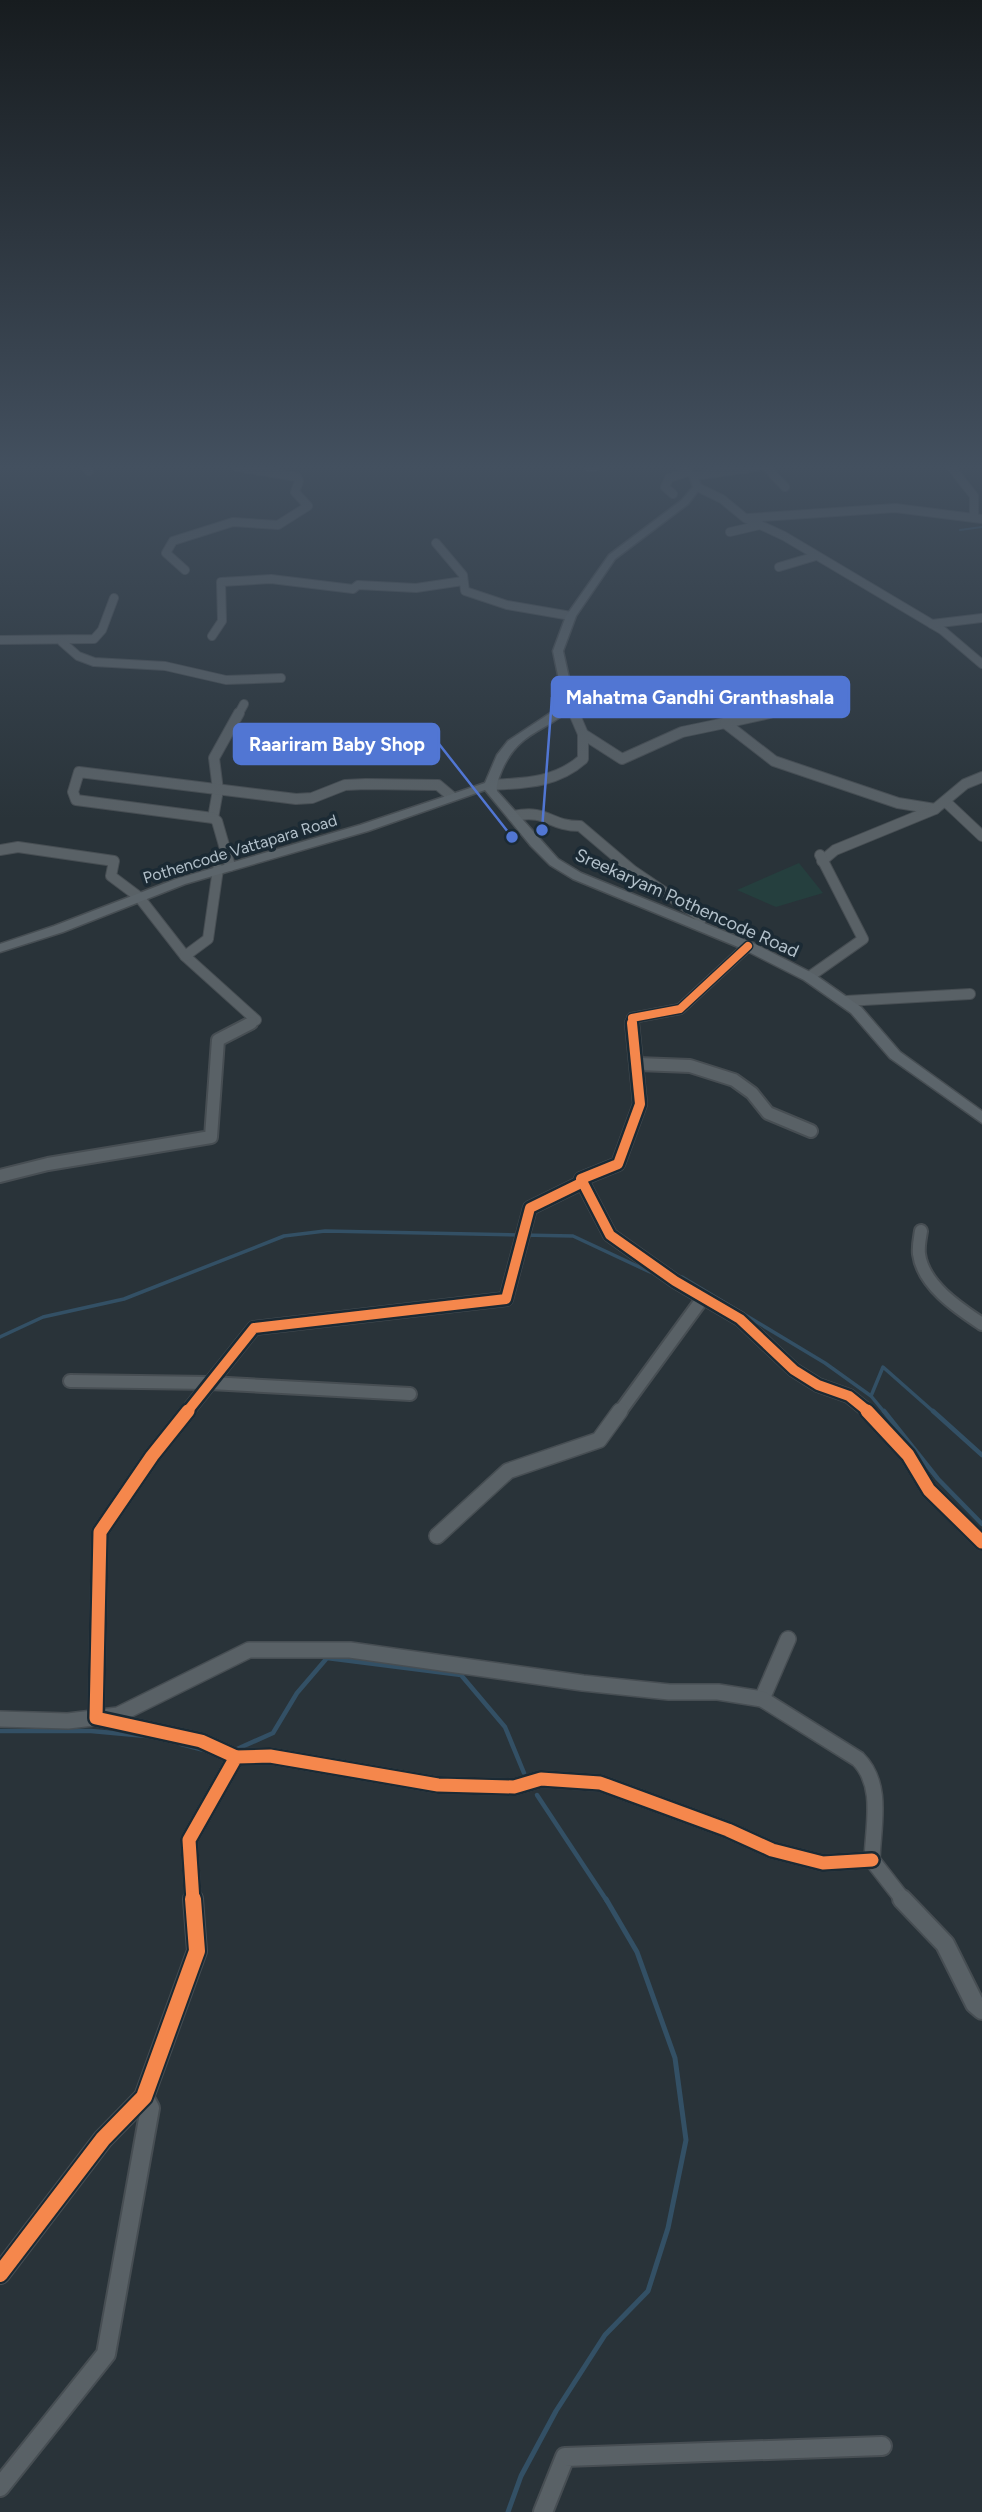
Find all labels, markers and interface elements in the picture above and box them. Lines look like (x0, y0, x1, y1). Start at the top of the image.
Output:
callout: Mahatma Gandhi Granthashala (552, 677, 849, 717)
text: Mahatma Gandhi Granthashala (566, 686, 834, 709)
callout: Raariram Baby Shop (234, 724, 439, 764)
text: Raariram Baby Shop (249, 733, 425, 756)
street label: Pothencode Vattapara Road (141, 810, 339, 888)
street label: Sreekaryam Pothencode Road (572, 844, 802, 962)

